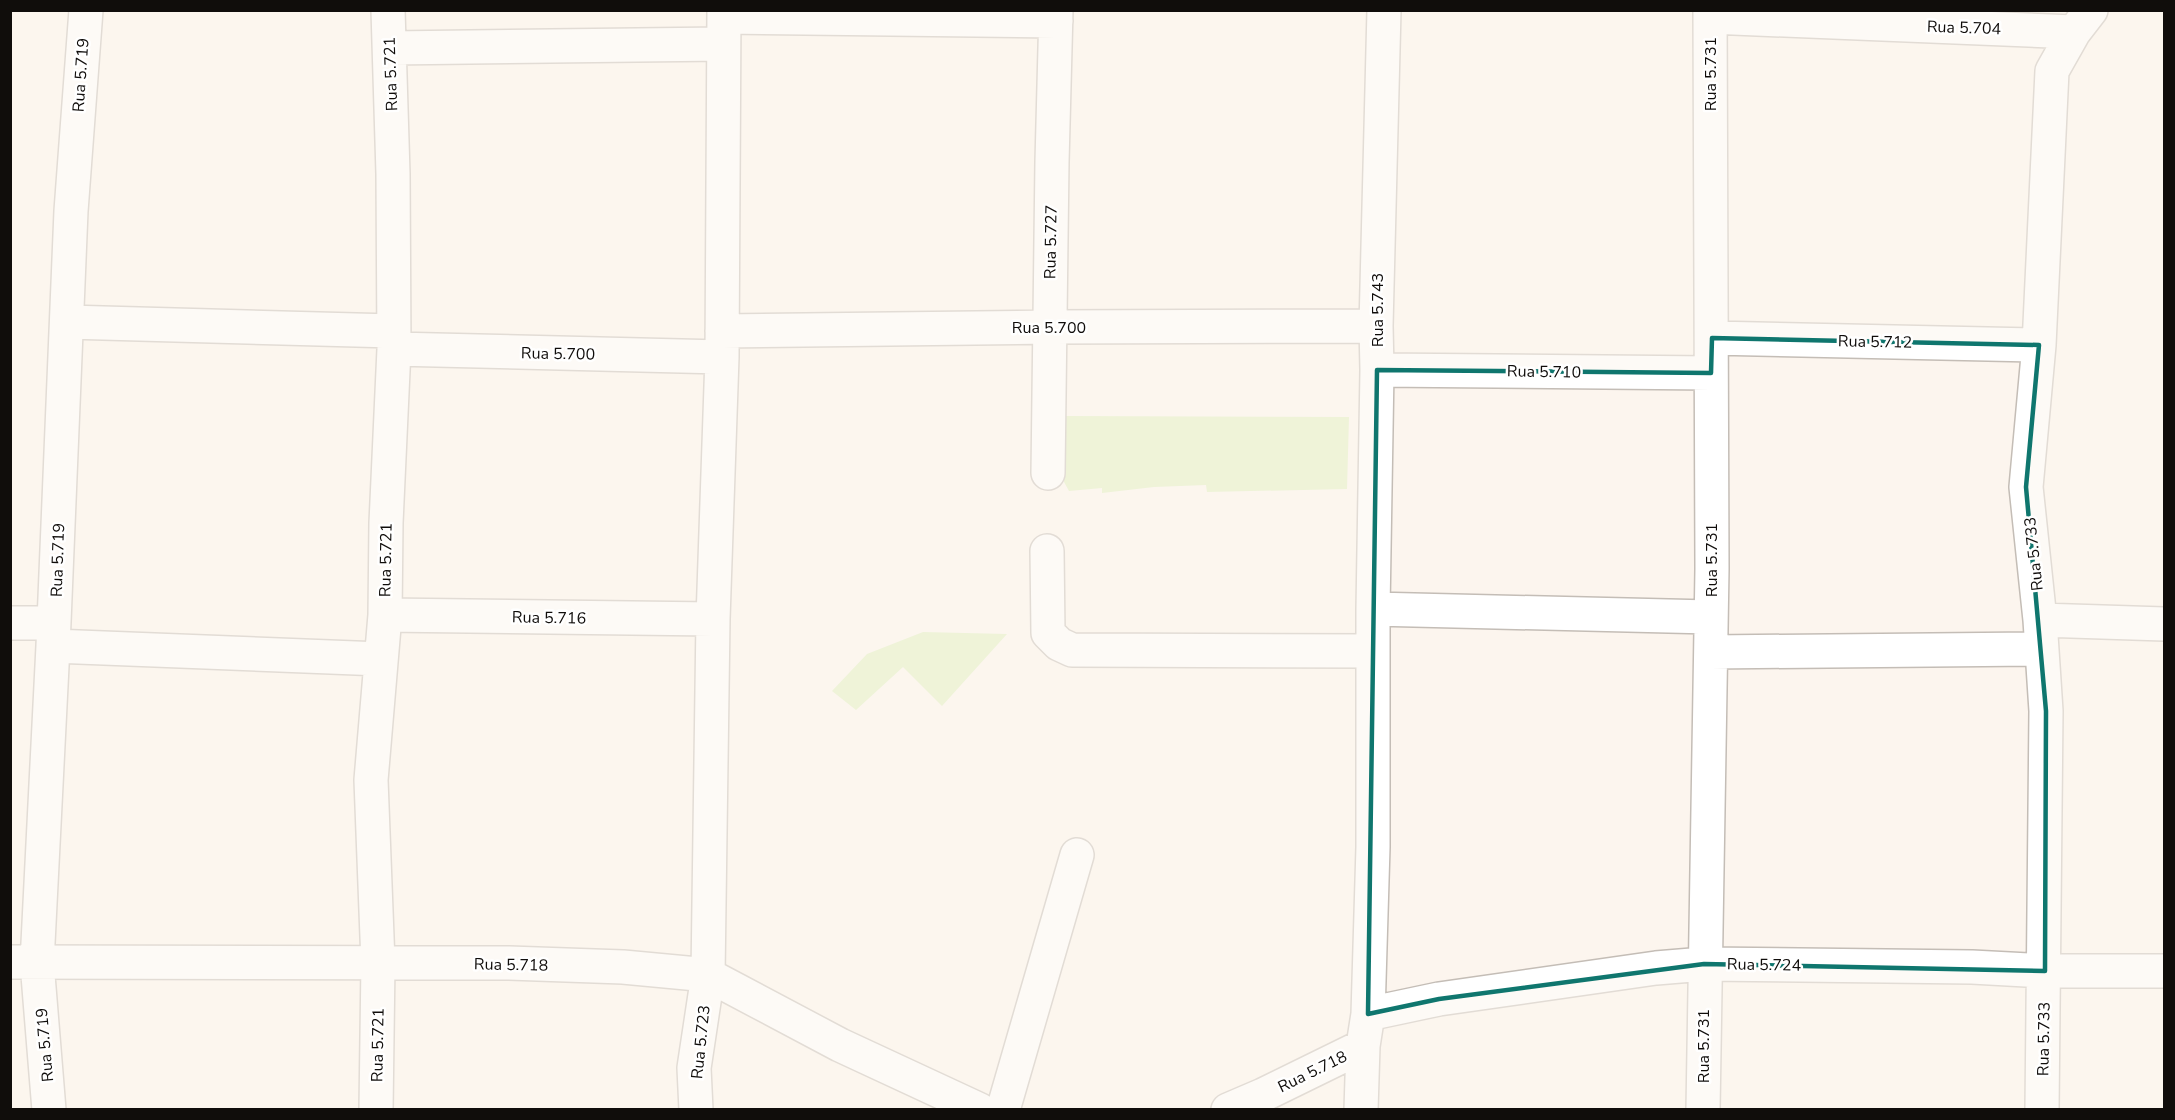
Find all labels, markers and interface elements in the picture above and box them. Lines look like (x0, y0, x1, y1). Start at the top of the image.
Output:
street label: Rua 5.704 (1926, 16, 2002, 40)
street label: Rua 5.721 (379, 36, 403, 111)
street label: Rua 5.719 (67, 37, 95, 113)
street label: Rua 5.731 (1700, 37, 1722, 111)
street label: Rua 5.727 (1039, 205, 1063, 279)
street label: Rua 5.743 (1367, 273, 1389, 347)
street label: Rua 5.700 (1012, 317, 1086, 339)
street label: Rua 5.712 (1838, 330, 1912, 354)
street label: Rua 5.700 (521, 342, 595, 366)
street label: Rua 5.710 (1507, 360, 1581, 384)
street label: Rua 5.733 (2019, 516, 2049, 592)
street label: Rua 5.719 (46, 523, 70, 598)
street label: Rua 5.721 (374, 523, 398, 597)
street label: Rua 5.731 (1701, 523, 1723, 597)
street label: Rua 5.716 (512, 606, 586, 630)
street label: Rua 5.718 (474, 953, 548, 977)
street label: Rua 5.724 (1727, 953, 1802, 977)
street label: Rua 5.733 (2032, 1002, 2056, 1076)
street label: Rua 5.723 (686, 1004, 716, 1080)
street label: Rua 5.719 (31, 1007, 59, 1083)
street label: Rua 5.721 (366, 1008, 390, 1082)
street label: Rua 5.731 (1693, 1009, 1715, 1083)
street label: Rua 5.718 (1274, 1046, 1351, 1098)

